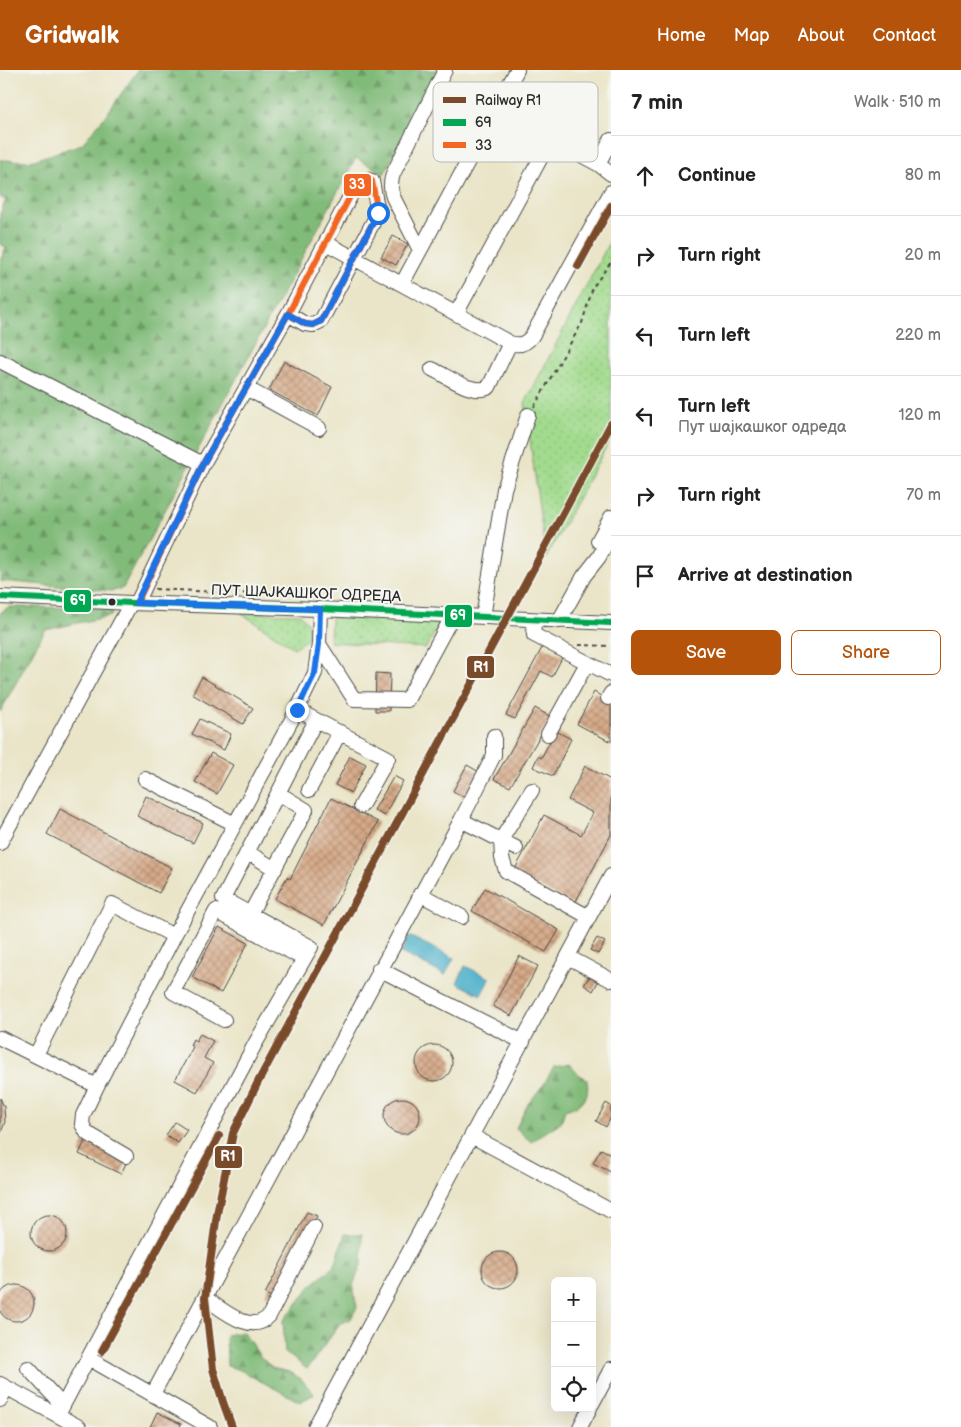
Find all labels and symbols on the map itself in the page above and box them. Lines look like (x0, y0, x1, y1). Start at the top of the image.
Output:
legend (433, 82, 598, 162)
text: Railway R1 (475, 92, 541, 109)
text: 69 (475, 114, 492, 131)
text: 33 (475, 137, 492, 154)
line badge: 33 (343, 173, 372, 197)
text: 33 (349, 176, 365, 193)
route start (367, 202, 390, 225)
street label: ПУТ ШАЈКАШКОГ ОДРЕДА (211, 581, 402, 606)
line badge: 69 (63, 589, 92, 613)
text: 69 (70, 592, 86, 609)
unlabelled marker (107, 597, 117, 607)
line badge: 69 (444, 604, 473, 628)
text: 69 (450, 607, 466, 624)
line badge: R1 (466, 655, 495, 679)
text: R1 (473, 659, 489, 676)
route end (286, 699, 309, 722)
line badge: R1 (214, 1145, 243, 1169)
text: R1 (220, 1148, 236, 1165)

